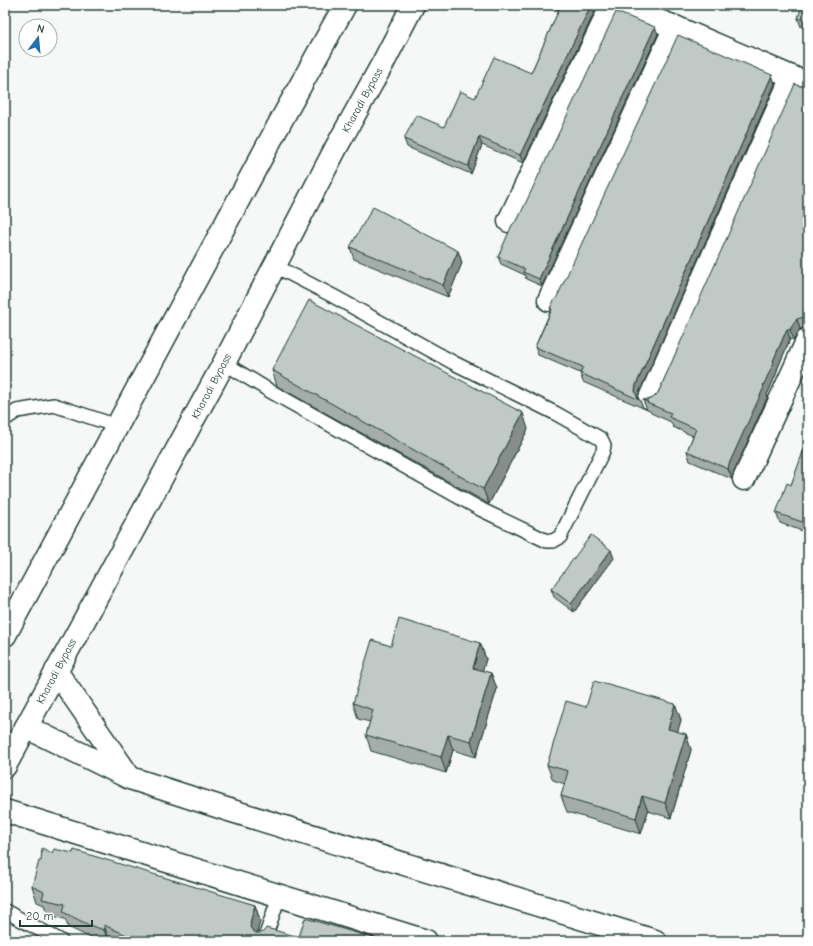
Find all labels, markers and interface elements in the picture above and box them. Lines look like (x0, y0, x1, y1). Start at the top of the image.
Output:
north arrow (18, 18, 58, 58)
text: N (35, 22, 46, 36)
street label: Kharadi Bypass (339, 65, 386, 135)
street label: Kharadi Bypass (189, 351, 234, 421)
street label: Kharadi Bypass (34, 636, 79, 706)
scale bar (20, 902, 92, 928)
text: 20 m (26, 909, 54, 923)

